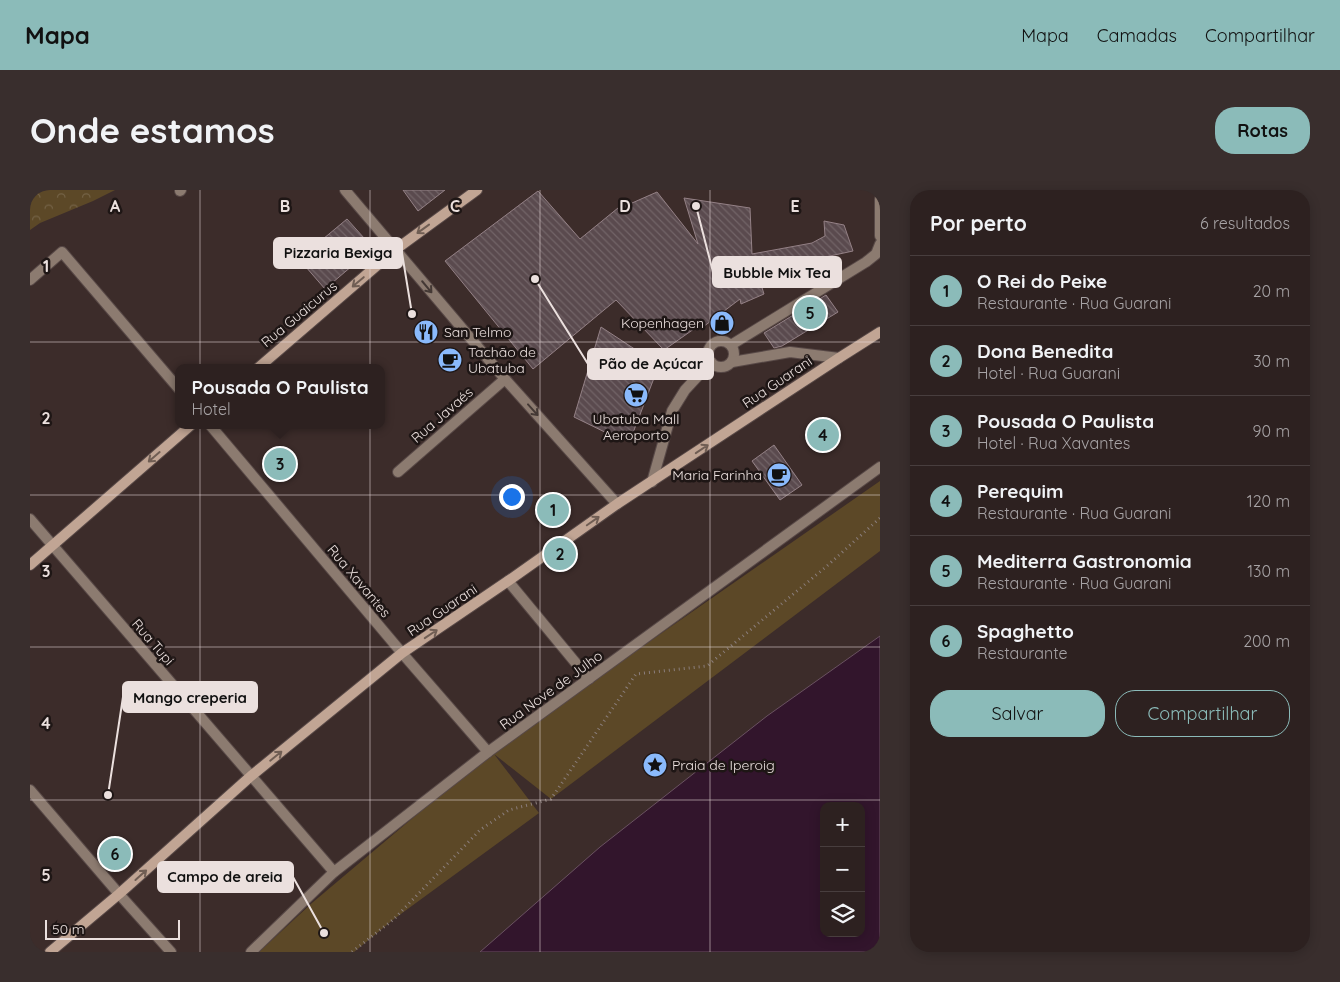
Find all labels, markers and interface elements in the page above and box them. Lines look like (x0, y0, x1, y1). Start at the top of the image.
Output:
text: Mapa (25, 20, 90, 50)
text: Mapa (1021, 24, 1069, 47)
text: Camadas (1097, 24, 1177, 47)
text: Compartilhar (1205, 24, 1315, 47)
button: Rotas (1215, 107, 1310, 154)
text: Onde estamos (30, 108, 275, 152)
text: A (110, 196, 121, 216)
text: B (280, 196, 290, 216)
text: C (450, 196, 460, 216)
text: D (619, 196, 631, 216)
text: E (790, 196, 800, 216)
text: Por perto (930, 210, 1027, 236)
text: 6 resultados (1200, 213, 1290, 233)
one-way arrow (416, 224, 430, 234)
callout: Pizzaria Bexiga (274, 238, 402, 268)
text: Pizzaria Bexiga (284, 243, 392, 262)
text: 1 (43, 256, 49, 276)
callout: Bubble Mix Tea (713, 257, 841, 287)
text: Bubble Mix Tea (723, 263, 831, 282)
text: O Rei do Peixe (977, 269, 1107, 293)
one-way arrow (352, 276, 365, 287)
street label: Rua Guaicurus (257, 277, 341, 351)
one-way arrow (422, 280, 433, 293)
text: 1 (943, 281, 949, 301)
text: 20 m (1253, 281, 1290, 301)
text: Restaurante · Rua Guarani (977, 293, 1171, 313)
pin: 5 (794, 294, 826, 332)
shop icon: Kopenhagen (709, 310, 735, 336)
place label: Kopenhagen (621, 314, 704, 332)
restaurant icon: San Telmo (413, 319, 439, 345)
place label: San Telmo (444, 323, 511, 341)
text: Dona Benedita (977, 339, 1113, 363)
place label: Tachão de Ubatuba (468, 343, 536, 377)
cafe icon: Tachão de Ubatuba (437, 347, 463, 373)
callout: Pão de Açúcar (588, 349, 713, 379)
text: 2 (941, 351, 951, 371)
text: 30 m (1253, 351, 1290, 371)
street label: Rua Guarani (739, 352, 815, 412)
text: Pão de Açúcar (599, 354, 704, 373)
text: Hotel · Rua Guarani (977, 363, 1120, 383)
popup (175, 364, 385, 429)
text: Pousada O Paulista (191, 375, 369, 399)
supermarket icon: Ubatuba Mall Aeroporto (623, 382, 649, 408)
street label: Rua Javaés (407, 383, 477, 447)
text: Hotel (191, 399, 231, 419)
one-way arrow (527, 404, 539, 417)
text: 2 (41, 408, 51, 428)
text: Pousada O Paulista (977, 409, 1154, 433)
place label: Ubatuba Mall Aeroporto (593, 410, 679, 444)
pin: 4 (807, 416, 839, 454)
text: 3 (942, 421, 950, 441)
text: 90 m (1253, 421, 1290, 441)
text: Hotel · Rua Xavantes (977, 433, 1130, 453)
one-way arrow (695, 444, 709, 454)
pin: 3 (264, 445, 296, 483)
one-way arrow (148, 452, 161, 463)
cafe icon: Maria Farinha (766, 462, 792, 488)
place label: Maria Farinha (672, 466, 762, 484)
text: Perequim (977, 479, 1064, 503)
your location (499, 484, 525, 510)
pin: 1 (537, 491, 569, 529)
text: 4 (941, 491, 951, 511)
text: 120 m (1247, 491, 1290, 511)
text: Restaurante · Rua Guarani (977, 503, 1171, 523)
one-way arrow (586, 516, 600, 526)
pin: 2 (544, 535, 576, 573)
street label: Rua Xavantes (323, 541, 395, 621)
text: Mediterra Gastronomia (977, 549, 1192, 573)
text: 3 (42, 561, 50, 581)
text: 5 (941, 561, 951, 581)
text: 130 m (1247, 561, 1290, 581)
text: Restaurante · Rua Guarani (977, 573, 1171, 593)
street label: Rua Guarani (404, 580, 480, 640)
street label: Rua Tupi (128, 615, 178, 669)
text: Spaghetto (977, 619, 1074, 643)
one-way arrow (424, 629, 438, 639)
text: 6 (942, 631, 950, 651)
text: 200 m (1243, 631, 1290, 651)
text: Restaurante (977, 643, 1068, 663)
street label: Rua Nove de Julho (496, 647, 606, 733)
callout: Mango creperia (123, 682, 257, 712)
text: Mango creperia (133, 688, 247, 707)
button: Salvar (930, 690, 1105, 737)
button: Compartilhar (1115, 690, 1290, 737)
text: 4 (41, 713, 51, 733)
one-way arrow (269, 750, 282, 761)
place icon: Praia de Iperoig (642, 752, 668, 778)
place label: Praia de Iperoig (672, 756, 775, 774)
map controls (820, 802, 865, 937)
button: + (820, 802, 865, 847)
pin: 6 (99, 835, 131, 873)
button: − (820, 847, 865, 892)
callout: Campo de areia (158, 862, 293, 892)
text: 5 (41, 865, 51, 885)
text: Campo de areia (167, 867, 283, 886)
one-way arrow (134, 869, 147, 880)
button: layers (820, 892, 865, 937)
scale bar (45, 917, 180, 940)
text: 50 m (52, 920, 85, 938)

